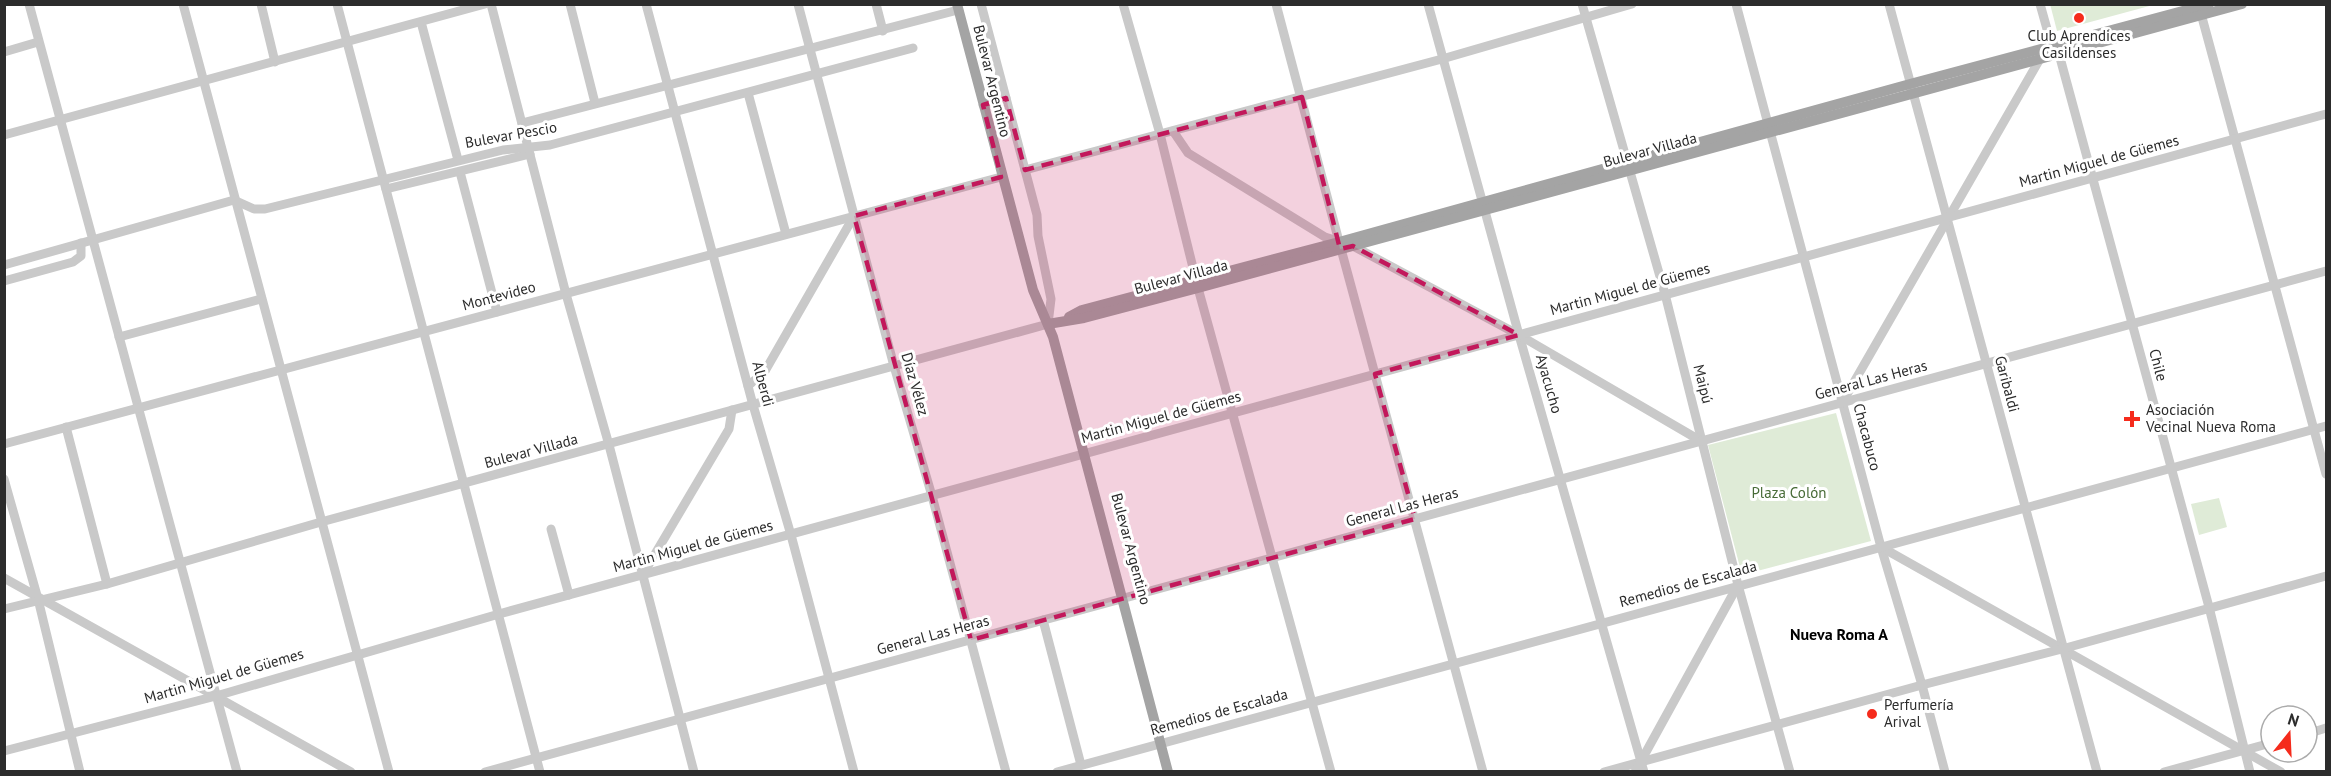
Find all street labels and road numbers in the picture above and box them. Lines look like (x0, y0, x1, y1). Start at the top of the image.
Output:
street label: Bulevar Argentino (969, 23, 1016, 139)
street label: Bulevar Pescio (464, 117, 558, 152)
street label: Bulevar Villada (1601, 128, 1699, 171)
street label: Martin Miguel de Güemes (2017, 130, 2181, 191)
street label: Bulevar Villada (1132, 255, 1230, 298)
street label: Martin Miguel de Güemes (1548, 258, 1712, 319)
street label: Montevideo (460, 277, 538, 314)
street label: Chile (2145, 347, 2172, 383)
street label: Díaz Vélez (897, 350, 934, 418)
street label: Ayacucho (1532, 352, 1567, 416)
street label: Garibaldi (1991, 354, 2024, 414)
street label: General Las Heras (1813, 355, 1929, 404)
street label: Alberdi (748, 359, 779, 409)
street label: Maipú (1689, 362, 1717, 405)
street label: Martin Miguel de Güemes (1079, 386, 1243, 447)
street label: Chacabuco (1849, 401, 1886, 473)
street label: Bulevar Villada (482, 429, 580, 472)
street label: General Las Heras (1344, 482, 1460, 531)
street label: Bulevar Argentino (1107, 491, 1156, 607)
street label: Martin Miguel de Güemes (611, 515, 775, 576)
street label: Remedios de Escalada (1617, 556, 1759, 611)
street label: General Las Heras (875, 610, 991, 659)
street label: Martin Miguel de Güemes (142, 644, 306, 707)
street label: Remedios de Escalada (1148, 684, 1290, 739)

